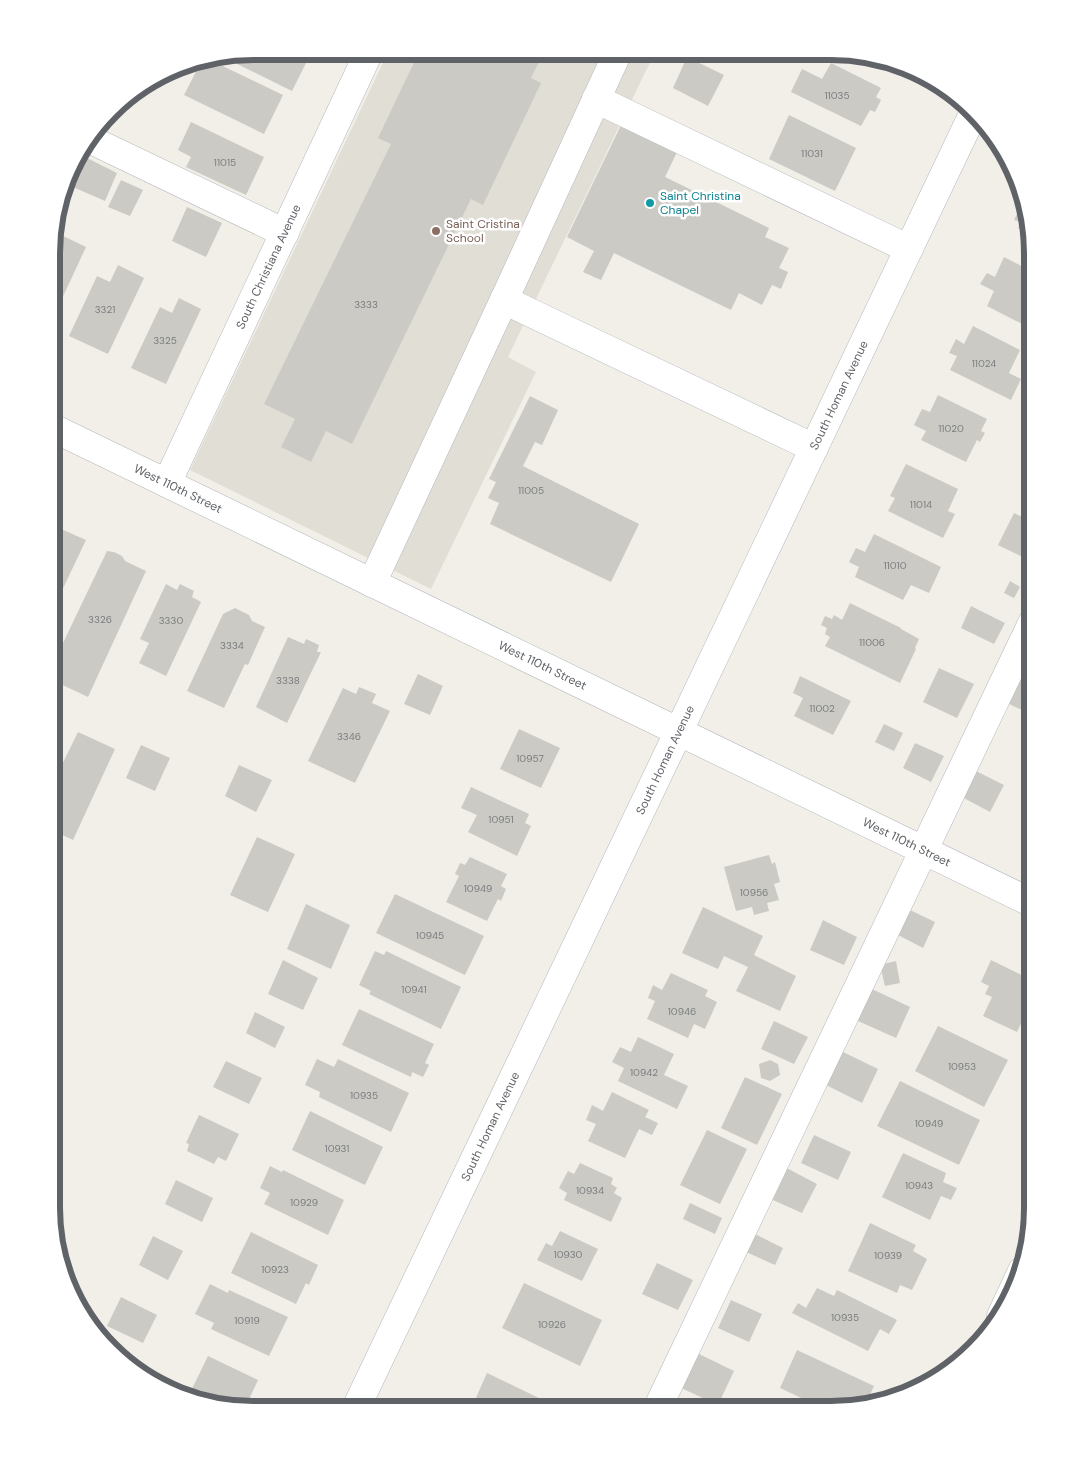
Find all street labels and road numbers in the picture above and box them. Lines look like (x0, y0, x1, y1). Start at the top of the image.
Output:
street label: South Christiana Avenue (232, 201, 305, 332)
street label: South Homan Avenue (806, 338, 872, 453)
street label: West 110th Street (131, 460, 225, 517)
street label: West 110th Street (496, 637, 589, 694)
street label: South Homan Avenue (632, 702, 698, 817)
street label: West 110th Street (860, 814, 954, 871)
street label: South Homan Avenue (457, 1069, 523, 1184)

